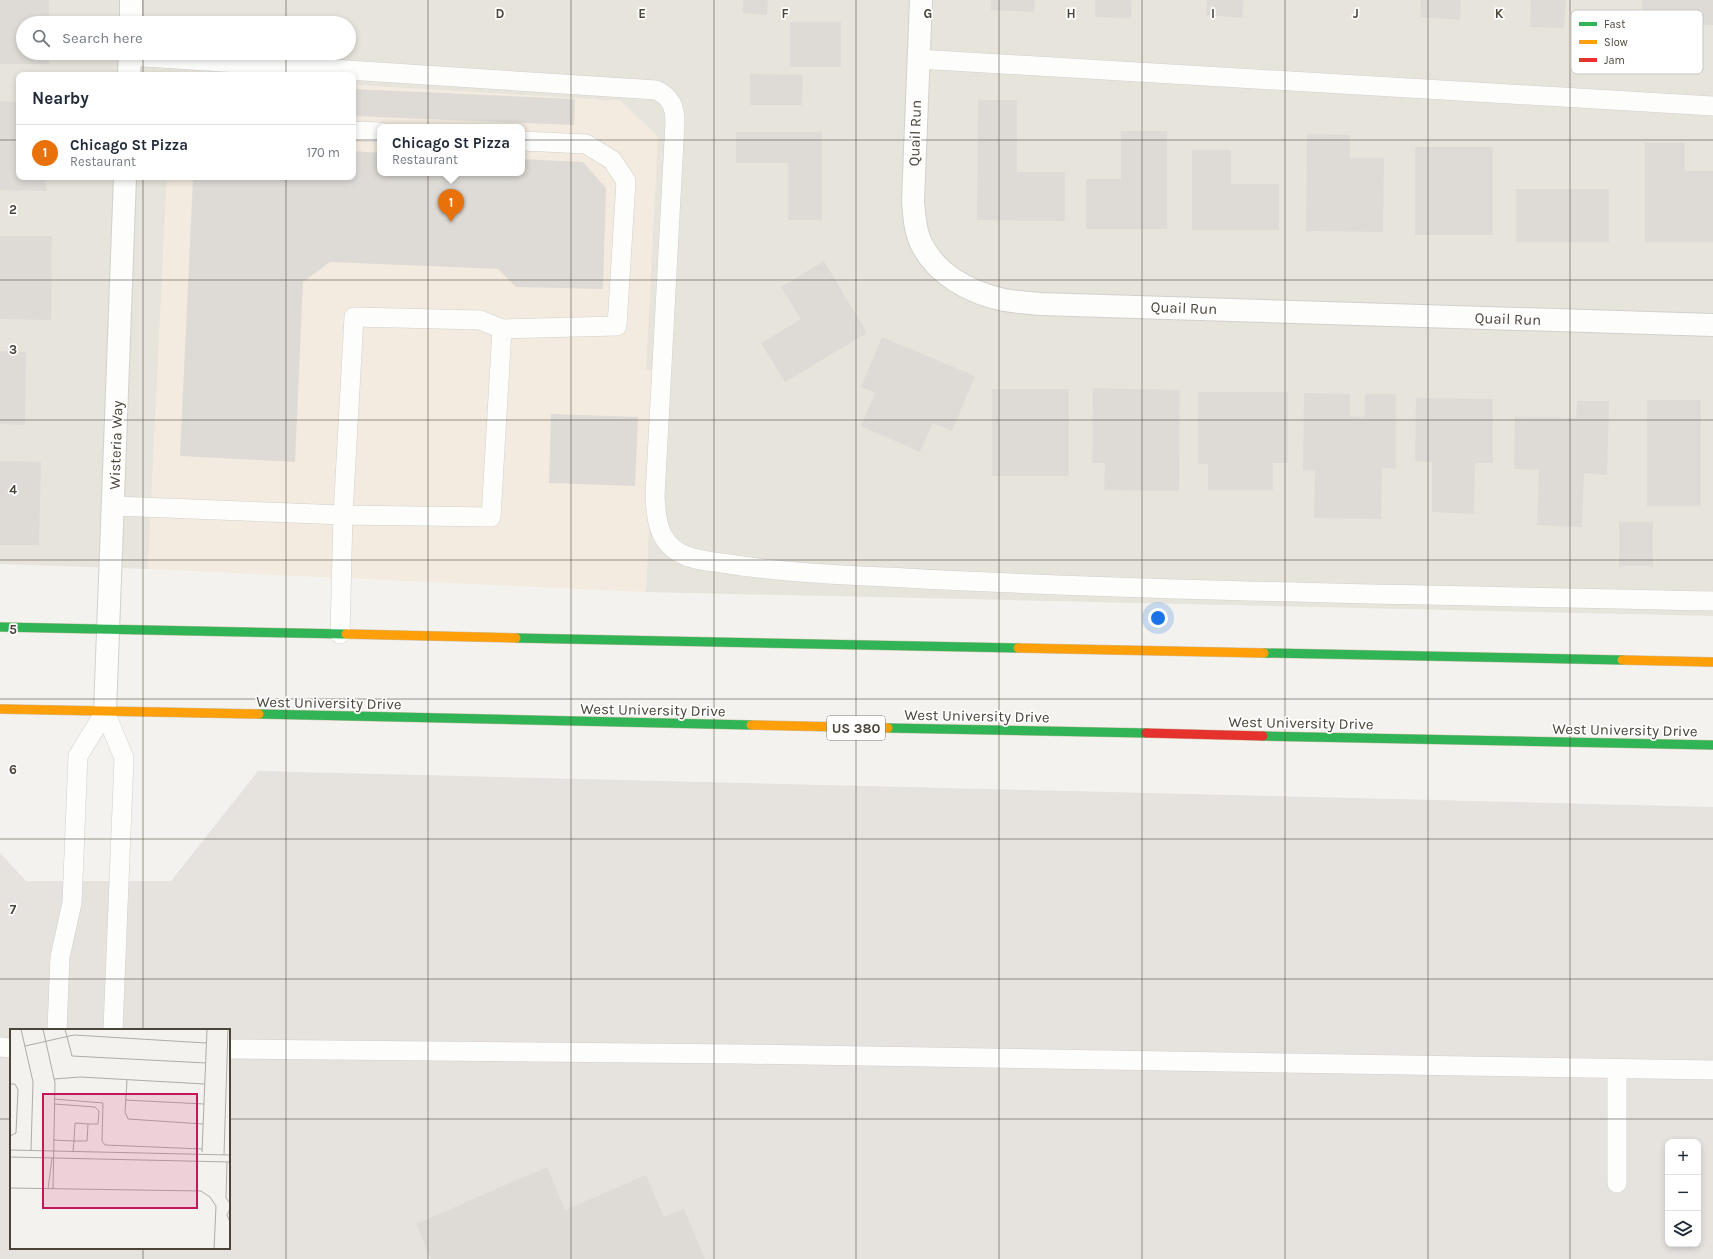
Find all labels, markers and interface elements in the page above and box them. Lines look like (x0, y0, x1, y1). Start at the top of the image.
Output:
text: D (496, 6, 505, 21)
text: E (638, 6, 646, 21)
text: F (781, 6, 789, 21)
text: G (924, 6, 932, 21)
text: H (1066, 6, 1076, 21)
text: I (1211, 6, 1215, 21)
text: J (1353, 6, 1359, 21)
text: K (1495, 6, 1504, 21)
legend (1571, 10, 1703, 74)
search box (16, 16, 356, 60)
text: Fast (1604, 18, 1625, 31)
icon: search (30, 27, 52, 49)
text: Search here (62, 29, 143, 47)
text: Slow (1604, 36, 1628, 49)
text: Jam (1604, 54, 1625, 67)
text: Nearby (32, 88, 89, 108)
street label: Quail Run (905, 99, 925, 167)
popup (377, 124, 525, 176)
text: Chicago St Pizza (392, 134, 510, 152)
text: Chicago St Pizza (70, 136, 188, 154)
text: 1 (43, 145, 47, 160)
text: 170 m (307, 145, 340, 160)
text: Restaurant (392, 152, 458, 167)
text: Restaurant (70, 154, 136, 169)
pin: 1 (438, 189, 464, 222)
text: 2 (9, 202, 17, 217)
street label: Quail Run (1150, 298, 1218, 318)
street label: Quail Run (1474, 309, 1542, 329)
text: 3 (9, 342, 17, 357)
street label: Wisteria Way (105, 400, 127, 490)
text: 4 (9, 482, 17, 497)
your location (1148, 608, 1168, 628)
text: 5 (9, 622, 17, 637)
street label: West University Drive (256, 693, 402, 713)
street label: West University Drive (580, 700, 726, 720)
street label: West University Drive (904, 706, 1050, 726)
street label: West University Drive (1228, 713, 1374, 733)
road number: US 380 (827, 716, 885, 740)
street label: West University Drive (1552, 720, 1698, 740)
text: 6 (9, 762, 17, 777)
text: 7 (10, 902, 17, 917)
inset map (10, 1029, 230, 1249)
map controls (1665, 1139, 1701, 1247)
button: + (1665, 1139, 1701, 1175)
button: − (1665, 1175, 1701, 1211)
button: layers (1665, 1211, 1701, 1247)

